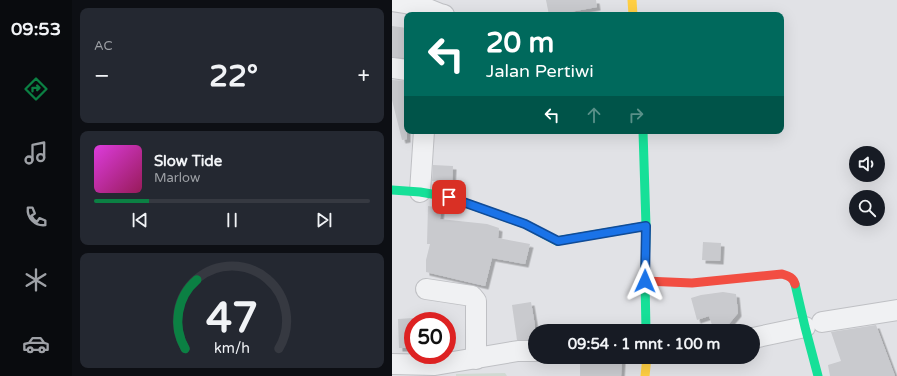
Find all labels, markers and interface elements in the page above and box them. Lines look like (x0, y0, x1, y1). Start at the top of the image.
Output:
text: 09:53 (11, 18, 61, 40)
text: 20 m (486, 26, 554, 60)
icon: left (420, 28, 472, 80)
text: AC (94, 38, 113, 54)
text: 22° (209, 58, 258, 95)
text: Jalan Pertiwi (486, 60, 594, 82)
text: − (94, 63, 110, 89)
text: + (358, 63, 370, 89)
icon: directions (22, 75, 50, 103)
icon: left (541, 104, 563, 126)
icon: ahead (583, 104, 605, 126)
icon: right (625, 104, 647, 126)
icon: music (22, 139, 50, 167)
map controls (849, 146, 885, 226)
button: sound (849, 146, 885, 182)
text: Slow Tide (154, 152, 222, 170)
text: Marlow (154, 170, 200, 186)
pin (432, 180, 466, 214)
icon: arrive (438, 186, 460, 208)
button: search (849, 190, 885, 226)
icon: phone (22, 203, 50, 231)
icon: previous (129, 209, 151, 231)
icon: pause (221, 209, 243, 231)
icon: next (313, 209, 335, 231)
position arrow (624, 260, 666, 302)
icon: climate (22, 266, 50, 294)
text: 47 (206, 293, 258, 343)
speed limit sign: 50 (404, 312, 456, 364)
icon: car (22, 330, 50, 358)
text: 09:54 · 1 mnt · 100 m (568, 335, 720, 353)
text: km/h (214, 339, 250, 356)

